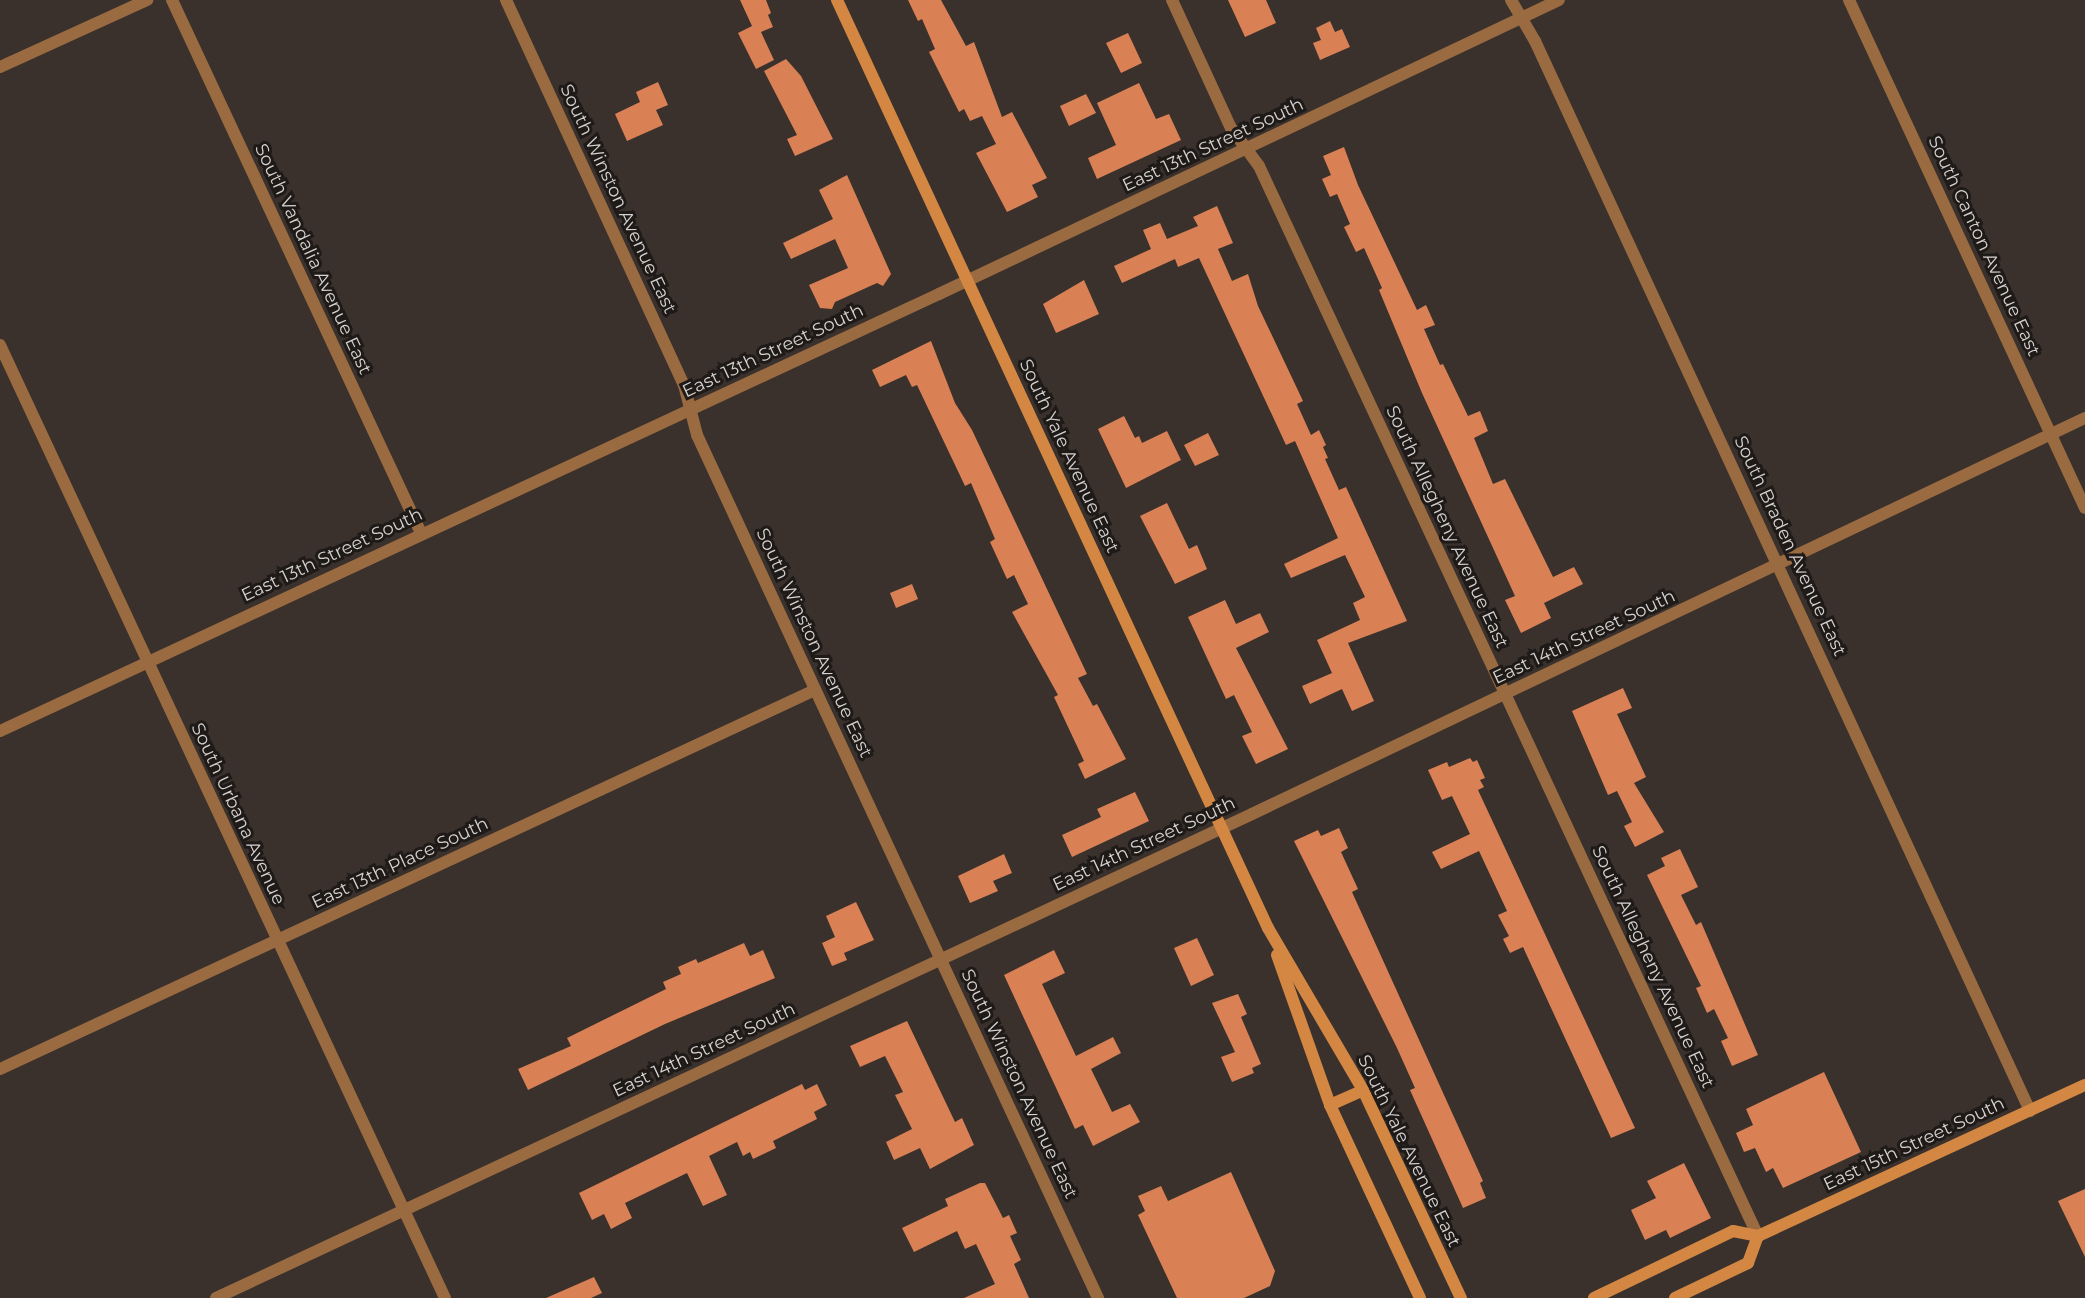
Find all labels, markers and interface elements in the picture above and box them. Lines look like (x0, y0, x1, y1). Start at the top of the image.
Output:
street label: South Winston Avenue East (555, 81, 681, 317)
street label: East 13th Street South (1119, 94, 1307, 196)
street label: South Canton Avenue East (1923, 132, 2045, 360)
street label: South Vandalia Avenue East (250, 140, 376, 378)
street label: East 13th Street South (679, 300, 867, 402)
street label: South Yale Avenue East (1015, 356, 1123, 556)
street label: South Allegheny Avenue East (1381, 402, 1513, 652)
street label: South Braden Avenue East (1729, 432, 1851, 660)
street label: East 13th Street South (238, 504, 426, 606)
street label: South Winston Avenue East (751, 525, 877, 761)
street label: East 14th Street South (1489, 585, 1679, 689)
street label: South Urbana Avenue (186, 720, 290, 908)
street label: East 14th Street South (1049, 792, 1239, 896)
street label: East 13th Place South (308, 813, 492, 913)
street label: South Allegheny Avenue East (1587, 842, 1719, 1092)
street label: South Winston Avenue East (956, 966, 1082, 1202)
street label: East 14th Street South (609, 998, 799, 1102)
street label: South Yale Avenue East (1353, 1051, 1465, 1251)
street label: East 15th Street South (1820, 1093, 2008, 1195)

